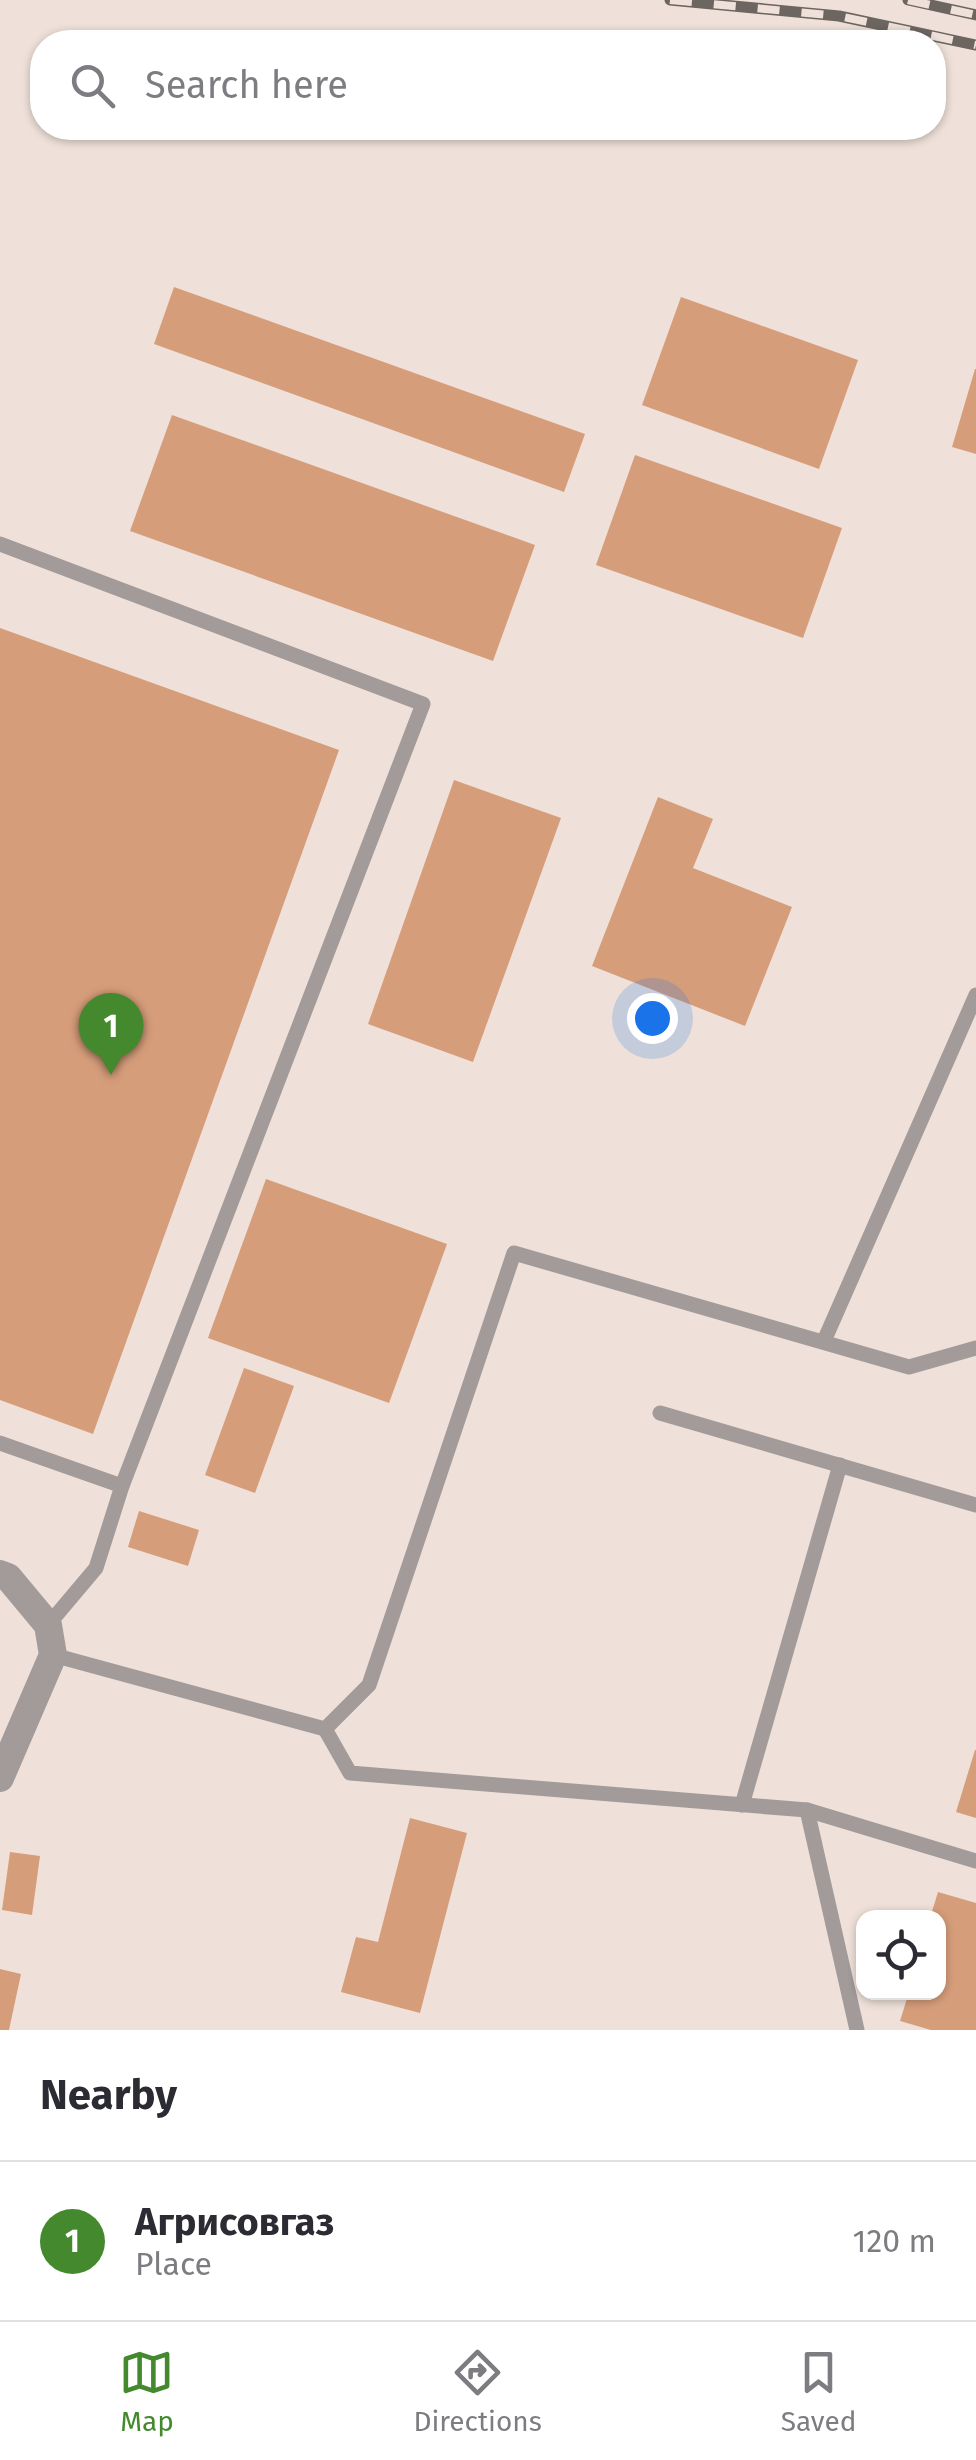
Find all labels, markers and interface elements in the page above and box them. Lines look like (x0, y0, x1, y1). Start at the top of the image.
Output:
search box (30, 30, 946, 140)
icon: search (65, 58, 120, 113)
text: Search here (145, 62, 348, 108)
pin: 1 (78, 992, 144, 1075)
your location (627, 993, 678, 1044)
map controls (856, 1910, 946, 2000)
button: locate (856, 1910, 946, 2000)
text: Nearby (40, 2070, 177, 2120)
text: Агрисовгаз (135, 2199, 335, 2245)
text: 1 (65, 2222, 80, 2260)
text: 120 m (853, 2222, 936, 2260)
text: Place (135, 2245, 212, 2283)
tab: Map (119, 2345, 174, 2438)
tab: Directions (413, 2345, 542, 2438)
tab: Saved (781, 2345, 857, 2438)

